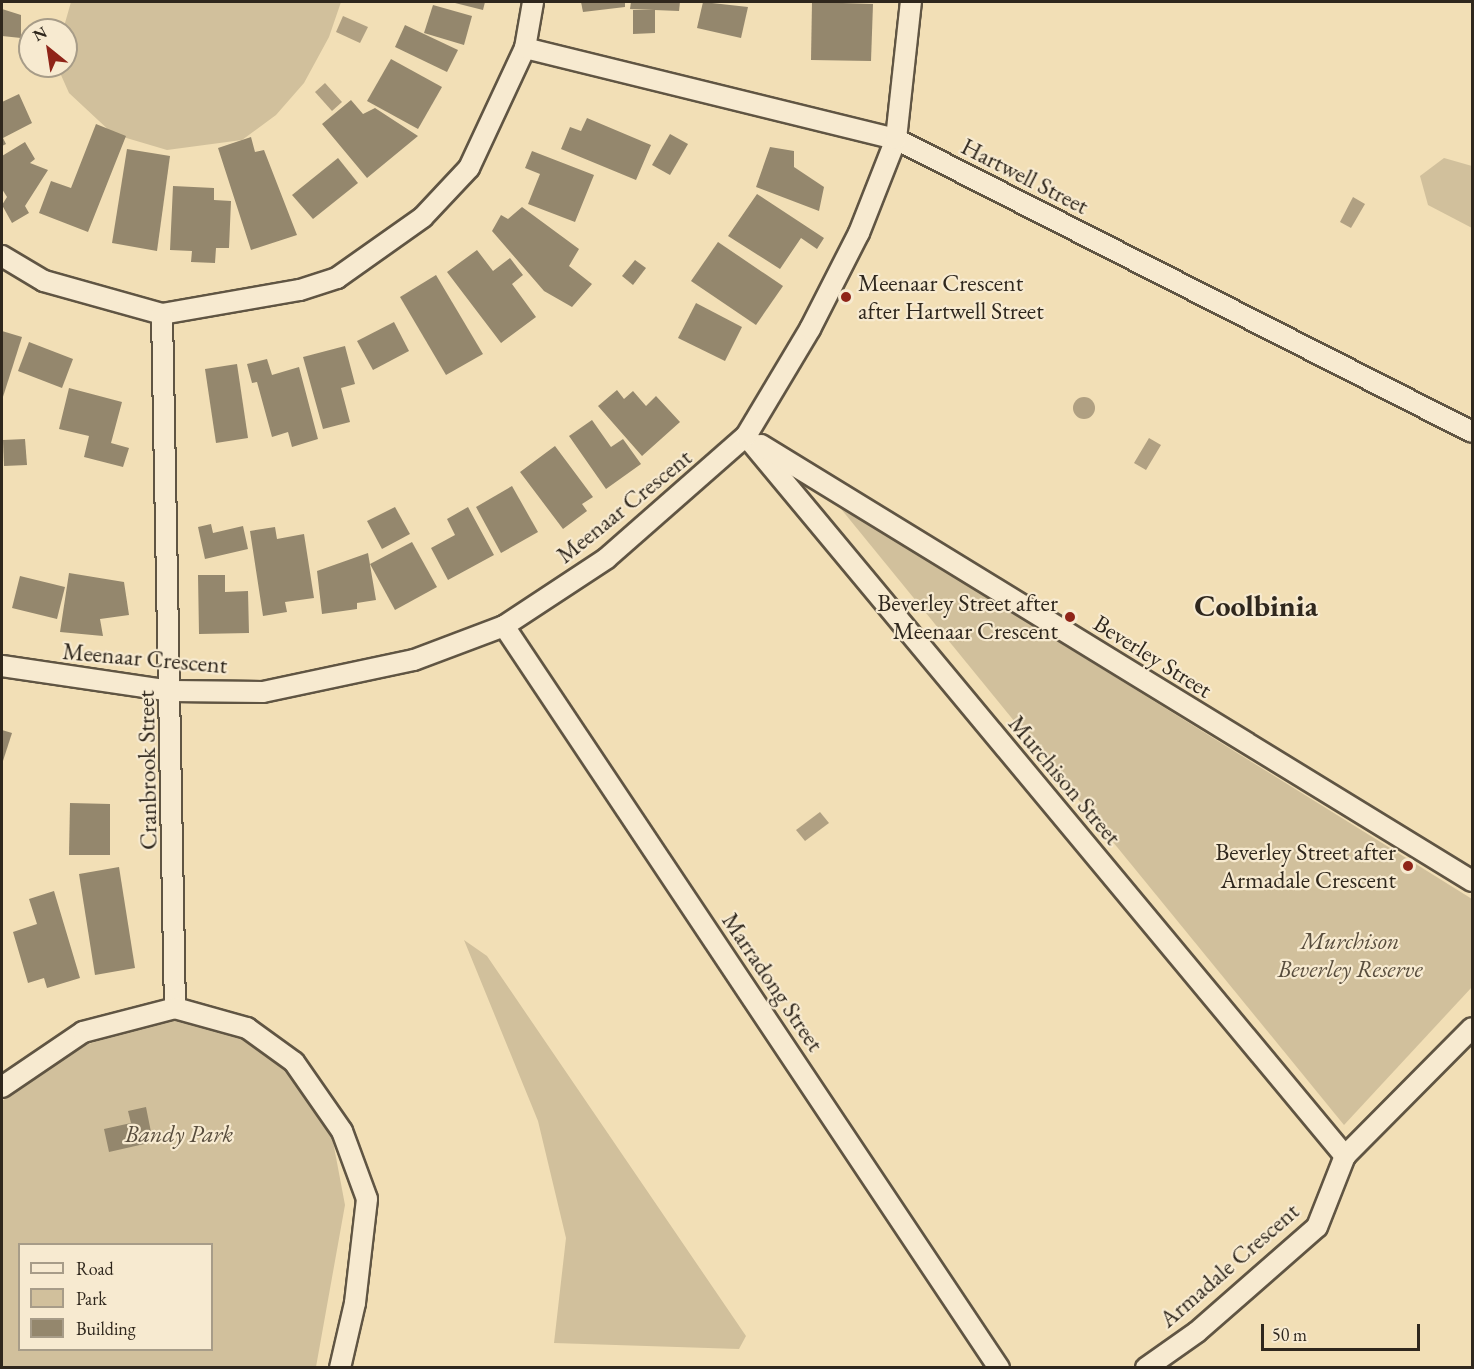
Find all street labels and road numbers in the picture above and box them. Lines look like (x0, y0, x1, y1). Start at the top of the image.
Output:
street label: Hartwell Street (957, 132, 1093, 220)
street label: Meenaar Crescent (551, 443, 697, 569)
street label: Beverley Street (1089, 608, 1217, 704)
street label: Meenaar Crescent (61, 636, 229, 680)
street label: Cranbrook Street (131, 690, 163, 850)
street label: Murchison Street (1003, 709, 1127, 851)
street label: Marradong Street (716, 907, 830, 1057)
street label: Armadale Crescent (1153, 1197, 1305, 1333)

